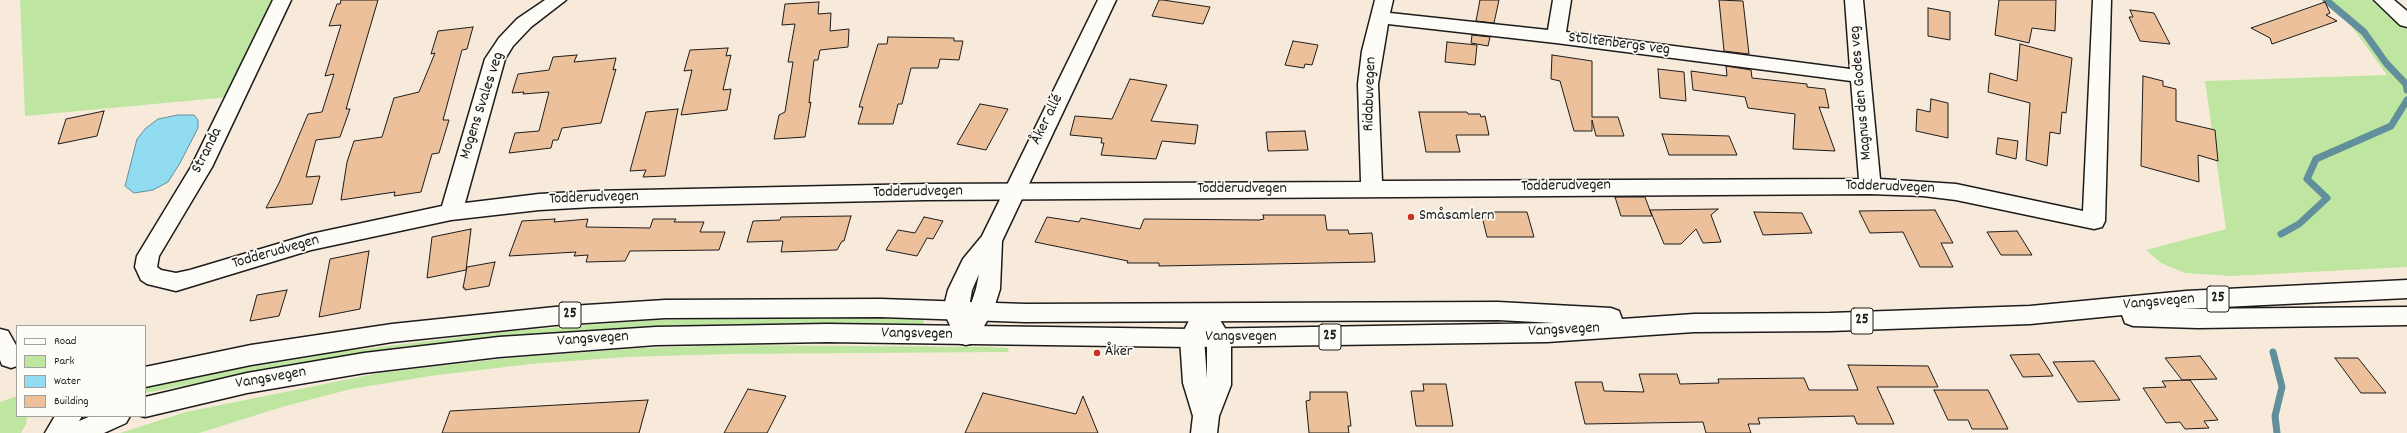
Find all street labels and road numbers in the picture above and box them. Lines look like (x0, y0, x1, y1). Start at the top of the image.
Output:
street label: Magnus den Godes veg (1847, 25, 1877, 161)
street label: Stoltenbergs veg (1567, 29, 1671, 61)
street label: Mogens Svales veg (457, 50, 509, 162)
street label: Ridabuvegen (1360, 56, 1382, 132)
street label: Åker allé (1028, 92, 1068, 148)
street label: Stranda (188, 125, 228, 177)
street label: Todderudvegen (1521, 177, 1611, 197)
street label: Todderudvegen (1845, 177, 1935, 199)
street label: Todderudvegen (1197, 180, 1287, 200)
street label: Todderudvegen (873, 183, 963, 203)
street label: Todderudvegen (549, 188, 639, 210)
street label: Todderudvegen (230, 231, 322, 275)
road number: 25 (2207, 286, 2229, 312)
street label: Vangsvegen (2123, 290, 2195, 316)
road number: 25 (559, 302, 581, 328)
road number: 25 (1851, 308, 1873, 334)
street label: Vangsvegen (1528, 320, 1600, 342)
road number: 25 (1319, 324, 1341, 350)
street label: Vangsvegen (881, 325, 953, 345)
street label: Vangsvegen (557, 328, 629, 352)
street label: Vangsvegen (1205, 328, 1277, 348)
street label: Vangsvegen (234, 363, 308, 395)

